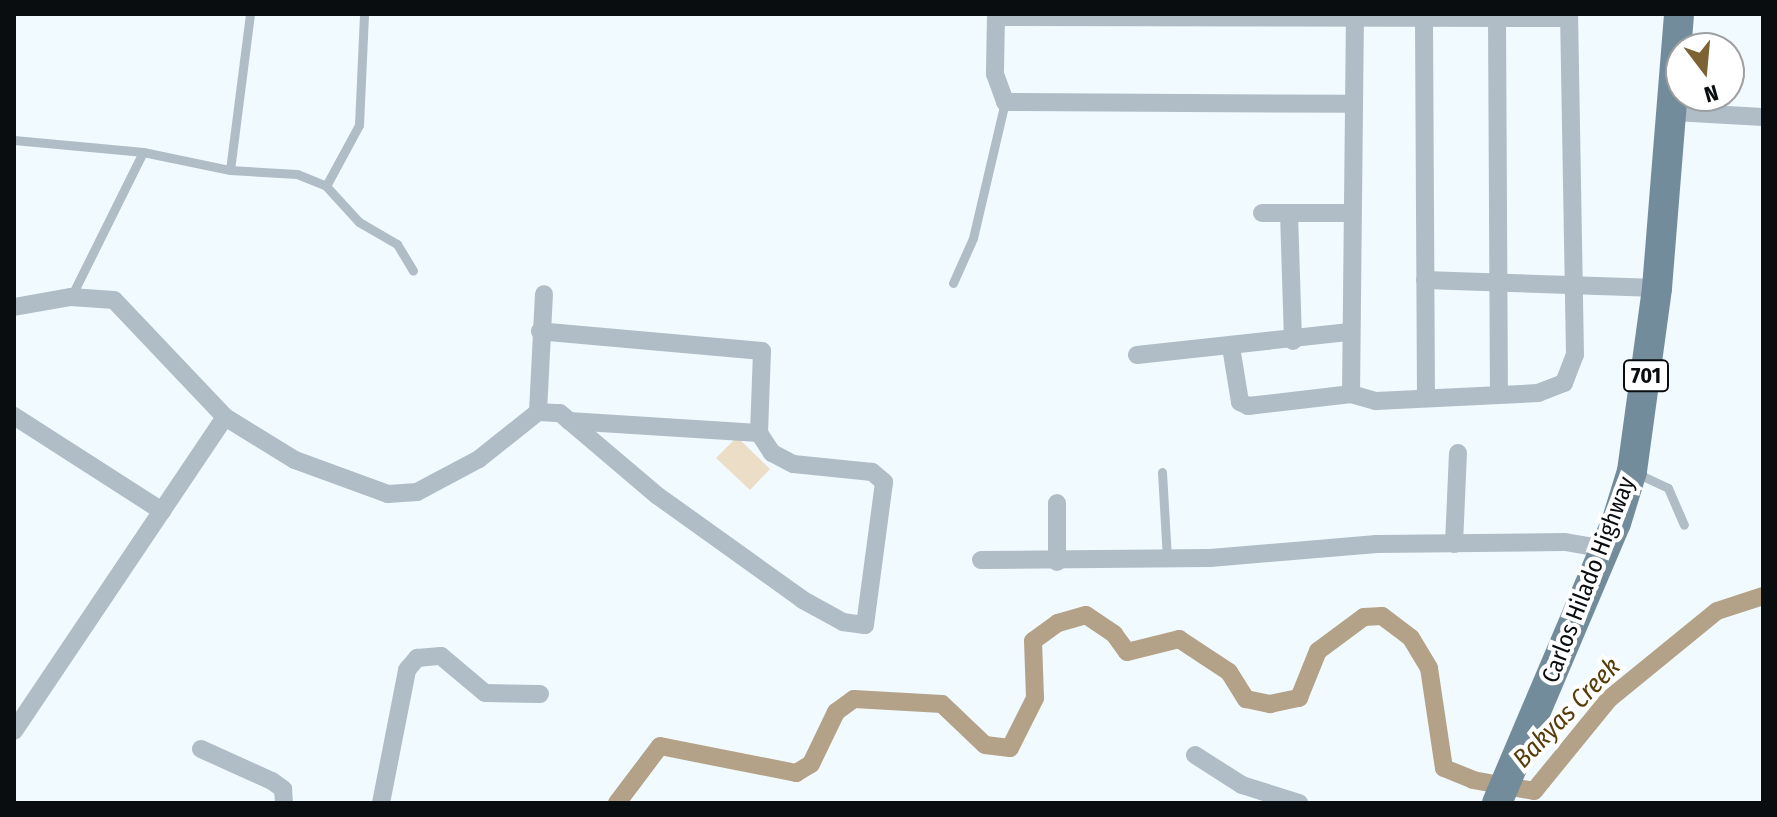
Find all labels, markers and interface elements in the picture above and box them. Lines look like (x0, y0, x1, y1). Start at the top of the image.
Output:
north arrow (1665, 32, 1745, 112)
text: N (1701, 79, 1721, 108)
road number: 701 (1622, 358, 1670, 394)
street label: Carlos Hilado Highway (1536, 473, 1642, 687)
water label: Bakyas Creek (1507, 651, 1627, 775)

